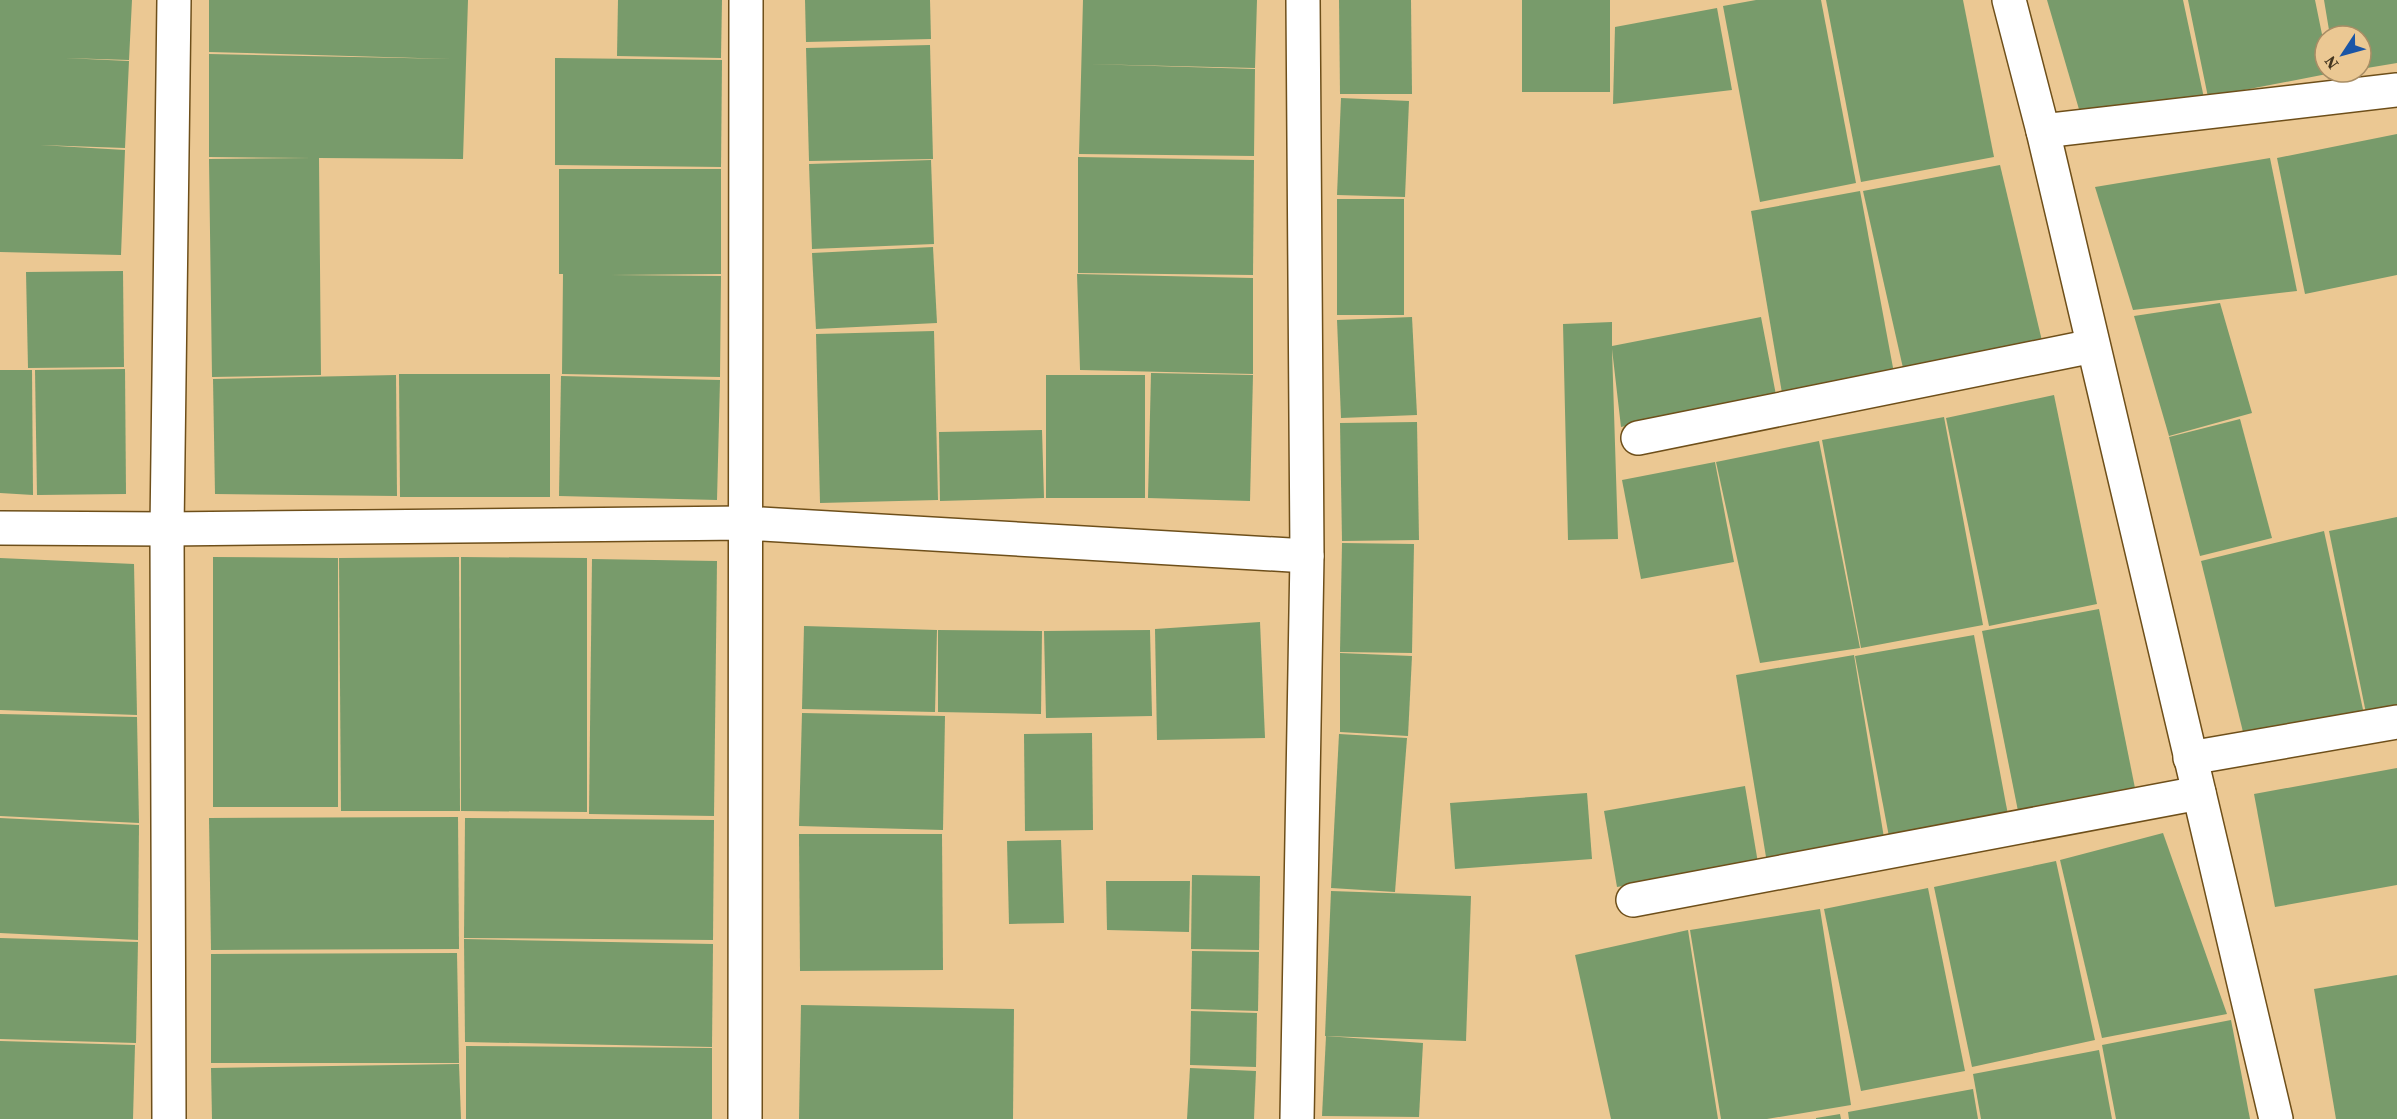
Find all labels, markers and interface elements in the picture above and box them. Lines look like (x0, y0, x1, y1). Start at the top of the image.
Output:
north arrow (2313, 24, 2373, 84)
text: N (2318, 51, 2343, 74)

